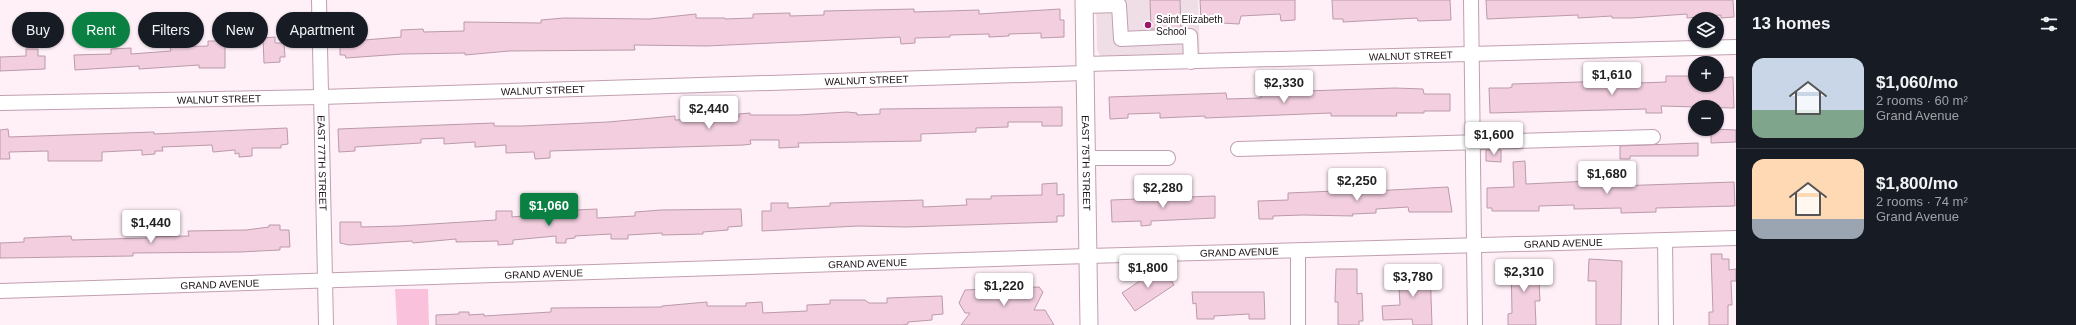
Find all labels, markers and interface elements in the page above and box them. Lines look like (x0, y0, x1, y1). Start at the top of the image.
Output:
chip: Buy (12, 12, 64, 48)
chip: Rent (72, 12, 130, 48)
chip: Filters (138, 12, 204, 48)
chip: New (212, 12, 268, 48)
chip: Apartment (276, 12, 368, 48)
map controls (1688, 12, 1724, 136)
button: layers (1688, 12, 1724, 48)
icon: filters (2038, 13, 2060, 35)
place label: Saint Elizabeth School (1156, 14, 1223, 37)
text: 13 homes (1752, 14, 1830, 33)
marker: Saint Elizabeth School (1143, 20, 1153, 30)
street label: WALNUT STREET (1369, 49, 1453, 63)
button: + (1688, 56, 1724, 92)
pin: $1,610 (1579, 62, 1645, 96)
text: $1,610 (1592, 67, 1632, 82)
pin: $2,330 (1251, 70, 1317, 104)
text: $1,060/mo (1876, 73, 1958, 92)
street label: WALNUT STREET (825, 74, 909, 87)
icon: home (1784, 74, 1832, 122)
text: $2,330 (1264, 75, 1304, 90)
street label: WALNUT STREET (501, 84, 585, 97)
street label: WALNUT STREET (177, 93, 261, 106)
text: 2 rooms · 60 m² (1876, 93, 1968, 108)
pin: $2,440 (676, 96, 742, 130)
button: − (1688, 100, 1724, 136)
text: $2,440 (689, 101, 729, 116)
text: Grand Avenue (1876, 108, 1959, 123)
street label: EAST 77TH STREET (315, 115, 329, 211)
street label: EAST 75TH STREET (1080, 115, 1092, 211)
pin: $1,600 (1461, 122, 1527, 156)
text: $1,600 (1474, 127, 1514, 142)
pin: $1,680 (1574, 161, 1640, 195)
text: $1,680 (1587, 166, 1627, 181)
pin: $2,250 (1324, 168, 1390, 202)
text: $2,250 (1337, 173, 1377, 188)
text: $1,800/mo (1876, 174, 1958, 193)
pin: $2,280 (1130, 175, 1196, 209)
icon: home (1784, 175, 1832, 223)
text: $2,280 (1143, 180, 1183, 195)
pin: $1,060 (516, 193, 582, 227)
text: 2 rooms · 74 m² (1876, 194, 1968, 209)
text: $1,060 (529, 198, 569, 213)
text: Grand Avenue (1876, 209, 1959, 224)
pin: $1,440 (118, 210, 184, 244)
text: $1,440 (131, 215, 171, 230)
street label: GRAND AVENUE (1524, 237, 1603, 250)
street label: GRAND AVENUE (1200, 246, 1279, 259)
pin: $1,800 (1115, 255, 1181, 289)
street label: GRAND AVENUE (828, 257, 907, 270)
pin: $2,310 (1491, 259, 1557, 293)
text: $1,800 (1128, 260, 1168, 275)
pin: $3,780 (1380, 264, 1446, 298)
text: $2,310 (1504, 264, 1544, 279)
street label: GRAND AVENUE (504, 267, 584, 281)
text: $3,780 (1393, 269, 1433, 284)
pin: $1,220 (971, 273, 1037, 307)
street label: GRAND AVENUE (180, 278, 260, 291)
text: $1,220 (984, 278, 1024, 293)

